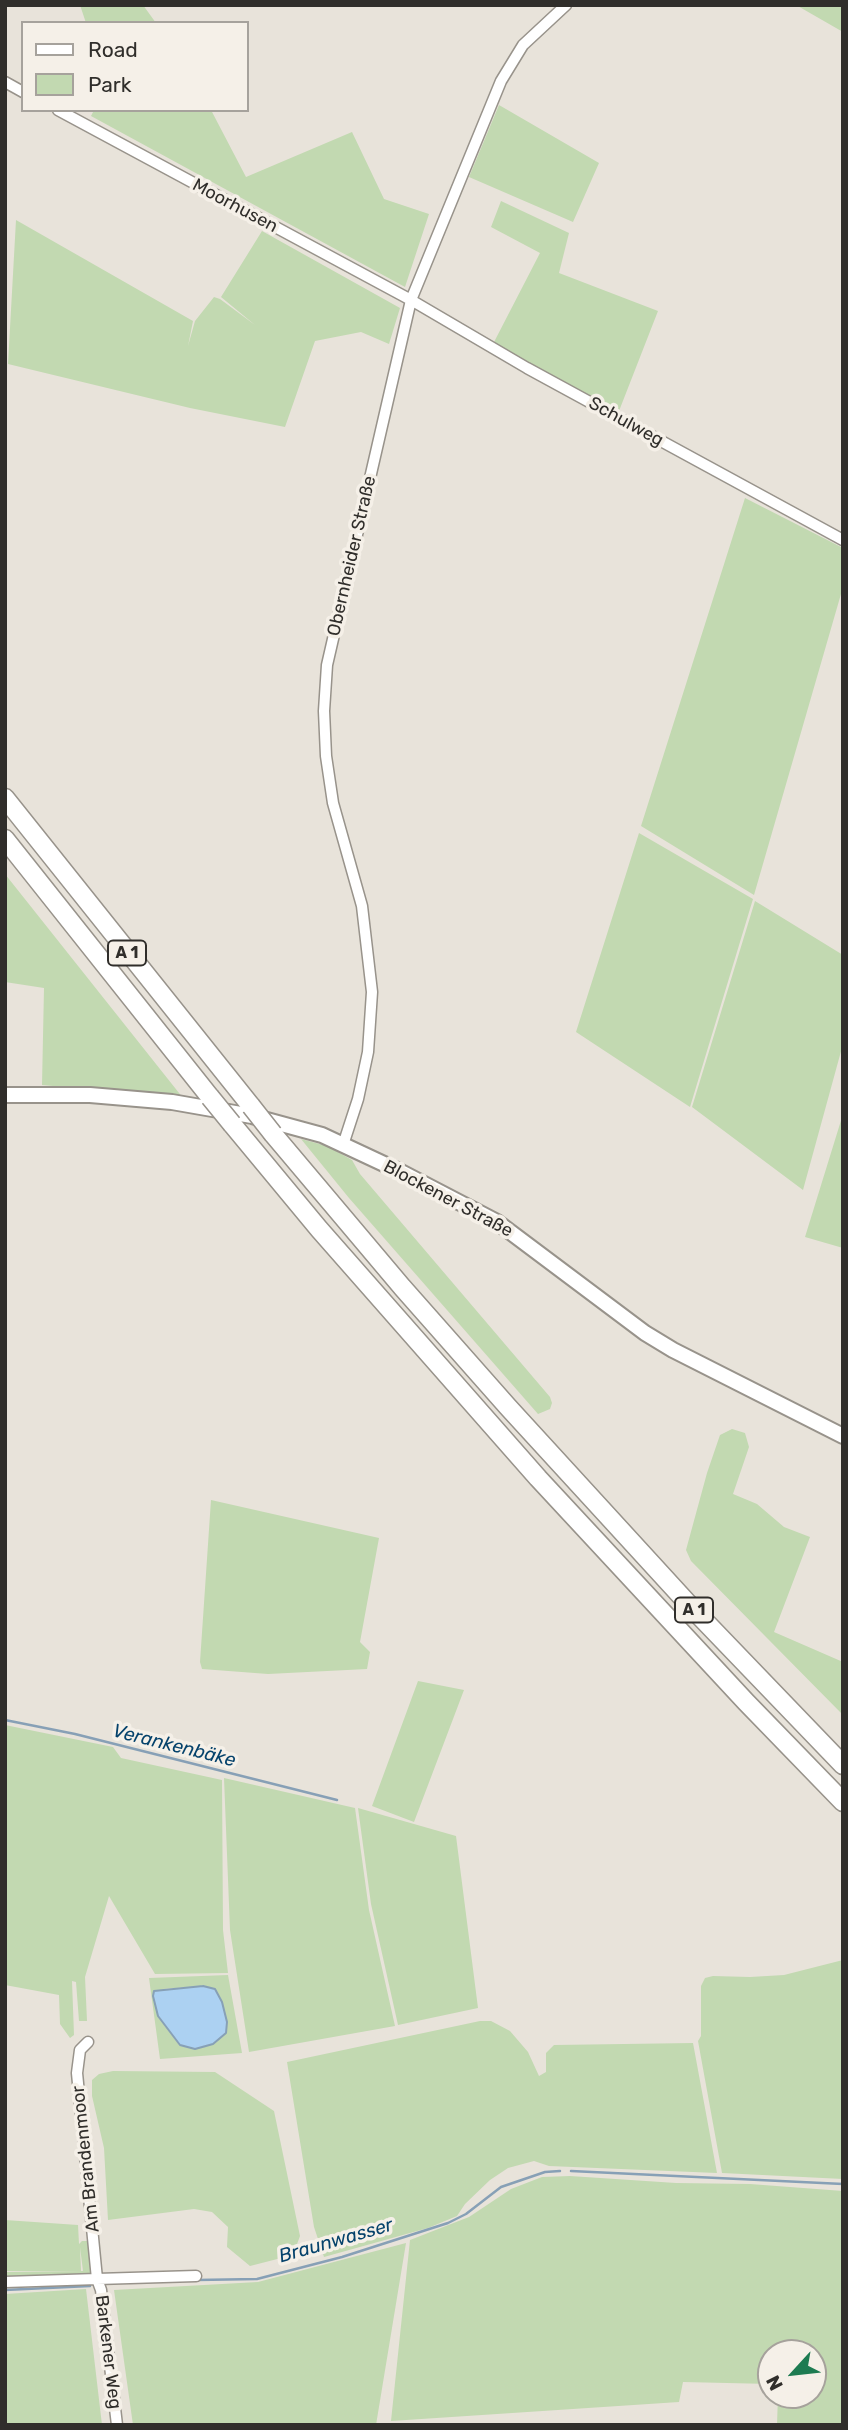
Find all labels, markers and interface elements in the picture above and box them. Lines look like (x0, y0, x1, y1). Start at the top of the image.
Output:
legend (21, 21, 248, 112)
text: Road (88, 37, 138, 62)
text: Park (88, 72, 132, 97)
street label: Moorhusen (189, 174, 281, 238)
street label: Schulweg (585, 393, 667, 451)
street label: Obernheider Straße (323, 474, 381, 638)
road number: A 1 (108, 940, 146, 965)
street label: Blockener Straße (380, 1156, 516, 1242)
road number: A 1 (675, 1598, 713, 1622)
water label: Verankenbäke (110, 1720, 238, 1772)
street label: Am Brandenmoor (68, 2085, 104, 2233)
water label: Braunwasser (276, 2214, 396, 2268)
street label: Barkener Weg (90, 2294, 126, 2410)
north arrow (757, 2339, 827, 2409)
text: N (761, 2372, 788, 2394)

